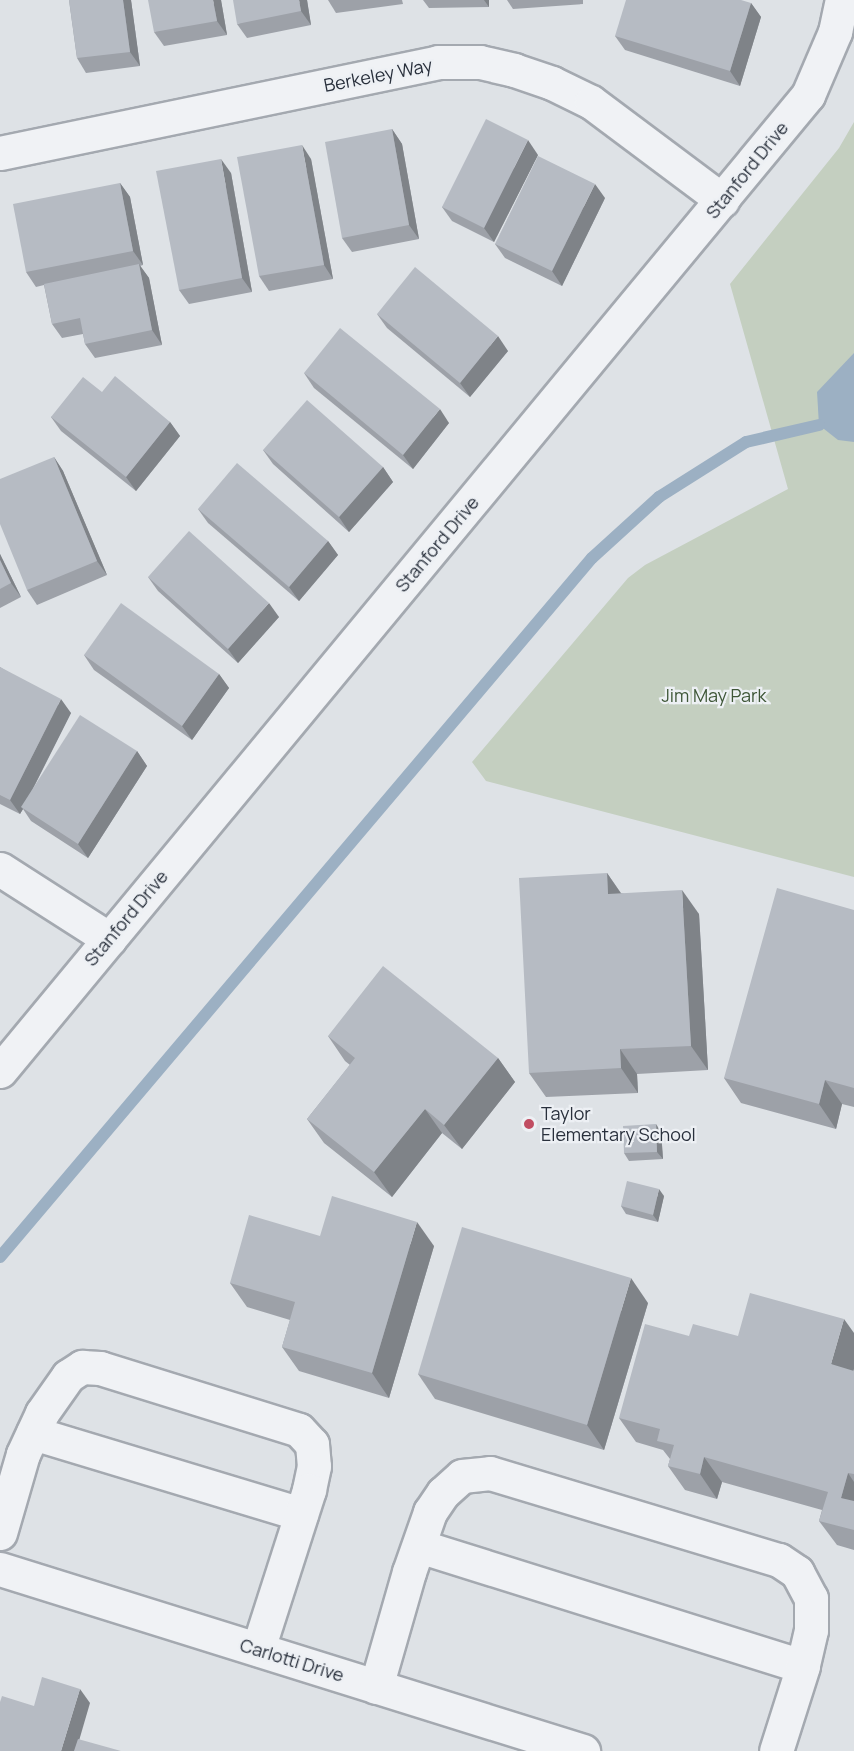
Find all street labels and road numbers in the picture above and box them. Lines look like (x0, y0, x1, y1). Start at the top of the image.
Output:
street label: Berkeley Way (322, 54, 434, 96)
street label: Stanford Drive (701, 117, 793, 223)
street label: Stanford Drive (391, 492, 483, 596)
street label: Stanford Drive (80, 866, 172, 970)
street label: Carlotti Drive (237, 1634, 347, 1686)

